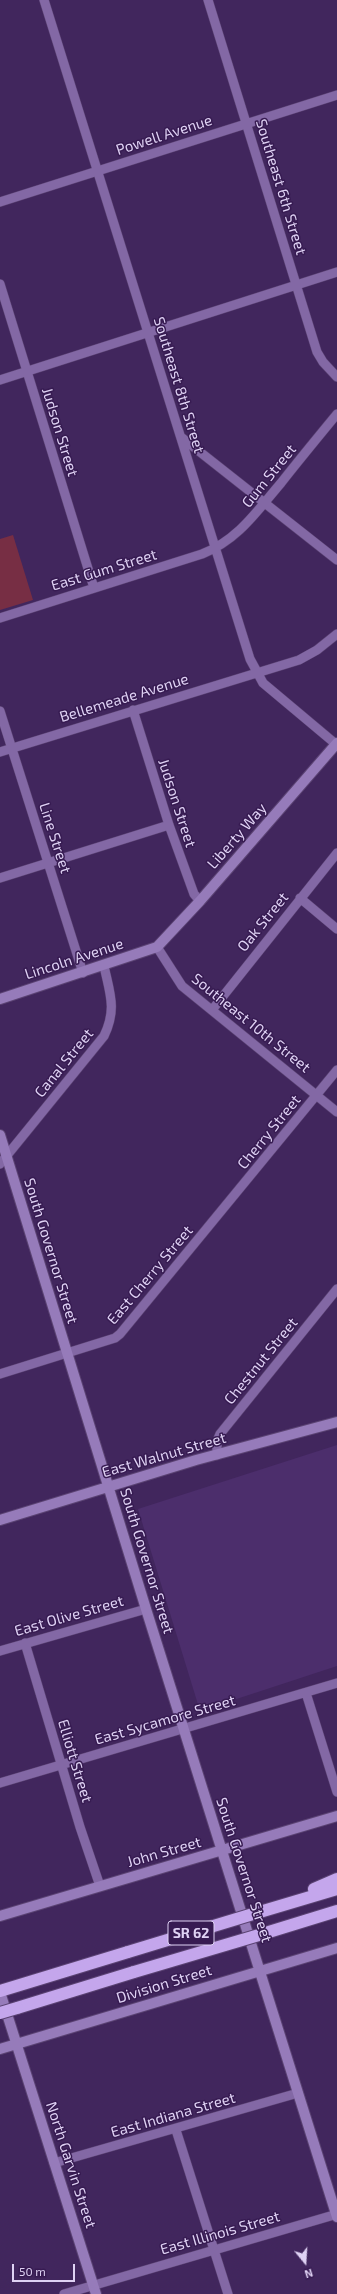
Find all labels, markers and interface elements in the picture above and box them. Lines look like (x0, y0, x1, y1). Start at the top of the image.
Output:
street label: Powell Avenue (114, 111, 214, 159)
street label: Southeast 6th Street (252, 117, 310, 257)
street label: Southeast 8th Street (150, 315, 208, 455)
street label: Judson Street (38, 385, 82, 479)
street label: Gum Street (238, 441, 300, 511)
street label: East Gum Street (49, 545, 159, 595)
street label: Bellemeade Avenue (57, 670, 191, 726)
street label: Judson Street (154, 756, 200, 850)
street label: Liberty Way (204, 799, 270, 873)
street label: Line Street (35, 800, 75, 876)
street label: Oak Street (234, 889, 292, 955)
street label: Lincoln Avenue (22, 935, 126, 983)
street label: Southeast 10th Street (188, 970, 314, 1076)
street label: Canal Street (31, 1025, 97, 1101)
street label: Cherry Street (234, 1091, 304, 1173)
street label: South Governor Street (20, 1176, 82, 1326)
street label: East Cherry Street (103, 1222, 197, 1328)
street label: Chestnut Street (220, 1314, 302, 1408)
street label: East Walnut Street (100, 1429, 228, 1481)
street label: South Governor Street (116, 1486, 178, 1636)
street label: East Olive Street (12, 1592, 126, 1640)
street label: East Sycamore Street (93, 1691, 237, 1749)
street label: Elliott Street (54, 1717, 96, 1805)
street label: South Governor Street (212, 1795, 276, 1945)
street label: John Street (125, 1833, 203, 1871)
road number: SR 62 (168, 1921, 214, 1945)
street label: Division Street (114, 1961, 214, 2007)
street label: East Indiana Street (109, 2089, 237, 2141)
street label: North Garvin Street (42, 2099, 100, 2231)
street label: East Illinois Street (158, 2207, 282, 2259)
north arrow (285, 2242, 325, 2282)
scale bar (14, 2256, 77, 2282)
text: 50 m (19, 2264, 46, 2278)
text: N (303, 2266, 315, 2281)

